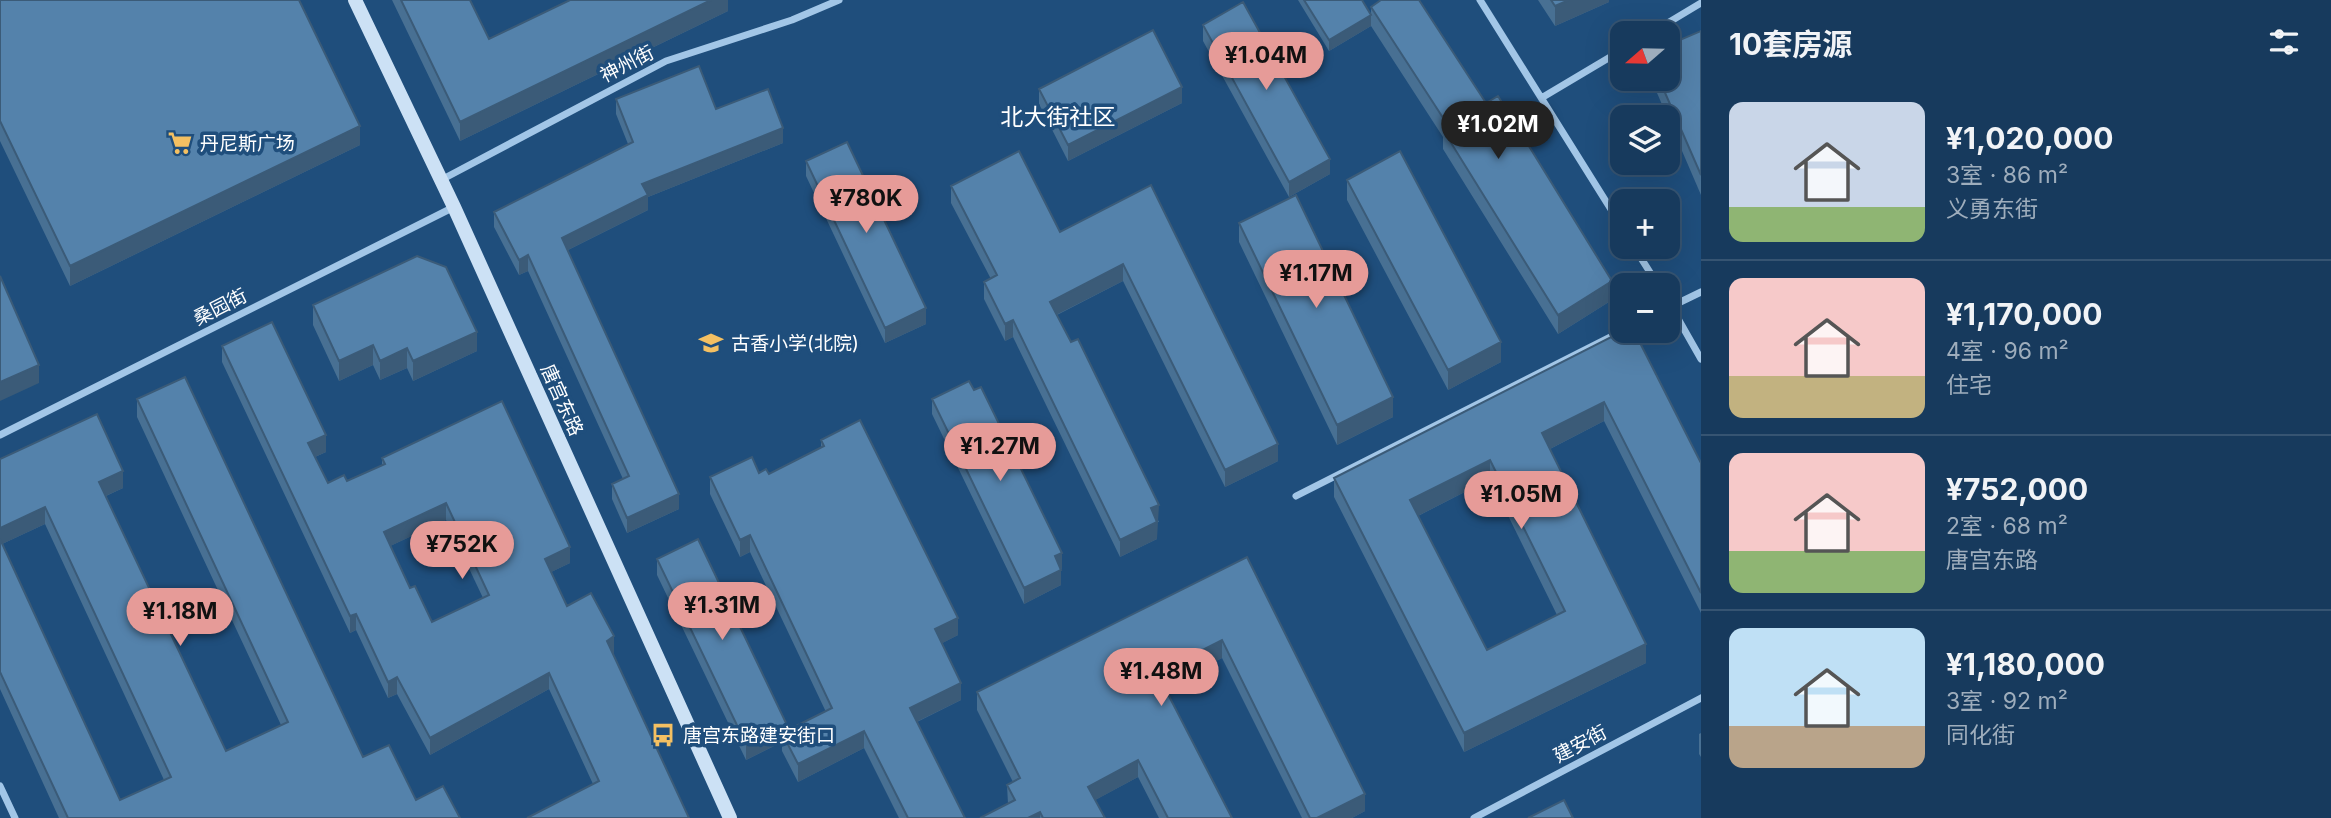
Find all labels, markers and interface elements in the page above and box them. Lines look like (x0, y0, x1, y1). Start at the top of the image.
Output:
north arrow (1610, 21, 1680, 91)
map controls (1610, 21, 1680, 343)
icon: filters (2265, 23, 2303, 61)
text: 10套房源 (1729, 26, 1852, 62)
pin: ¥1.04M (1209, 32, 1323, 92)
street label: 神州街 (596, 41, 658, 87)
text: ¥1.04M (1225, 41, 1307, 69)
pin: ¥1.02M (1441, 102, 1555, 161)
district label: 北大街社区 (1001, 103, 1116, 131)
button: layers (1610, 105, 1680, 175)
text: ¥1.02M (1457, 110, 1539, 138)
text: ¥1,020,000 (1946, 120, 2114, 156)
supermarket icon: 丹尼斯广场 (166, 129, 194, 157)
icon: home (1785, 130, 1869, 214)
place label: 丹尼斯广场 (200, 132, 295, 155)
text: 3室 · 86 m² (1946, 161, 2068, 189)
pin: ¥780K (817, 176, 915, 235)
text: ¥780K (829, 184, 903, 212)
button: + (1610, 189, 1680, 259)
text: 义勇东街 (1946, 195, 2038, 223)
pin: ¥1.17M (1259, 250, 1373, 310)
text: ¥1.17M (1279, 259, 1353, 287)
button: − (1610, 273, 1680, 343)
street label: 桑园街 (189, 284, 251, 330)
text: ¥1,170,000 (1946, 296, 2102, 332)
icon: home (1785, 306, 1869, 390)
school or university icon: 古香小学(北院) (697, 329, 725, 357)
place label: 古香小学(北院) (731, 332, 859, 355)
text: 4室 · 96 m² (1946, 337, 2069, 365)
street label: 唐宫东路 (536, 361, 588, 439)
text: 住宅 (1946, 371, 1992, 399)
pin: ¥1.27M (943, 424, 1057, 483)
text: ¥1.27M (960, 432, 1040, 460)
text: ¥752,000 (1946, 471, 2088, 507)
pin: ¥1.05M (1464, 472, 1578, 531)
text: ¥1.05M (1480, 480, 1562, 508)
icon: home (1785, 481, 1869, 565)
text: 2室 · 68 m² (1946, 512, 2068, 540)
pin: ¥752K (413, 522, 511, 581)
text: ¥752K (426, 530, 498, 558)
text: 唐宫东路 (1946, 546, 2038, 574)
pin: ¥1.31M (665, 582, 779, 642)
pin: ¥1.18M (123, 588, 237, 648)
text: ¥1.31M (684, 591, 760, 619)
text: ¥1.18M (143, 597, 217, 625)
text: ¥1,180,000 (1946, 646, 2105, 682)
pin: ¥1.48M (1104, 648, 1218, 708)
icon: home (1785, 656, 1869, 740)
text: ¥1.48M (1120, 657, 1202, 685)
text: 3室 · 92 m² (1946, 687, 2068, 715)
street label: 建安街 (1549, 720, 1611, 768)
bus stop icon: 唐宫东路建安街口 (649, 721, 677, 749)
text: 同化街 (1946, 721, 2015, 749)
place label: 唐宫东路建安街口 (683, 724, 835, 747)

